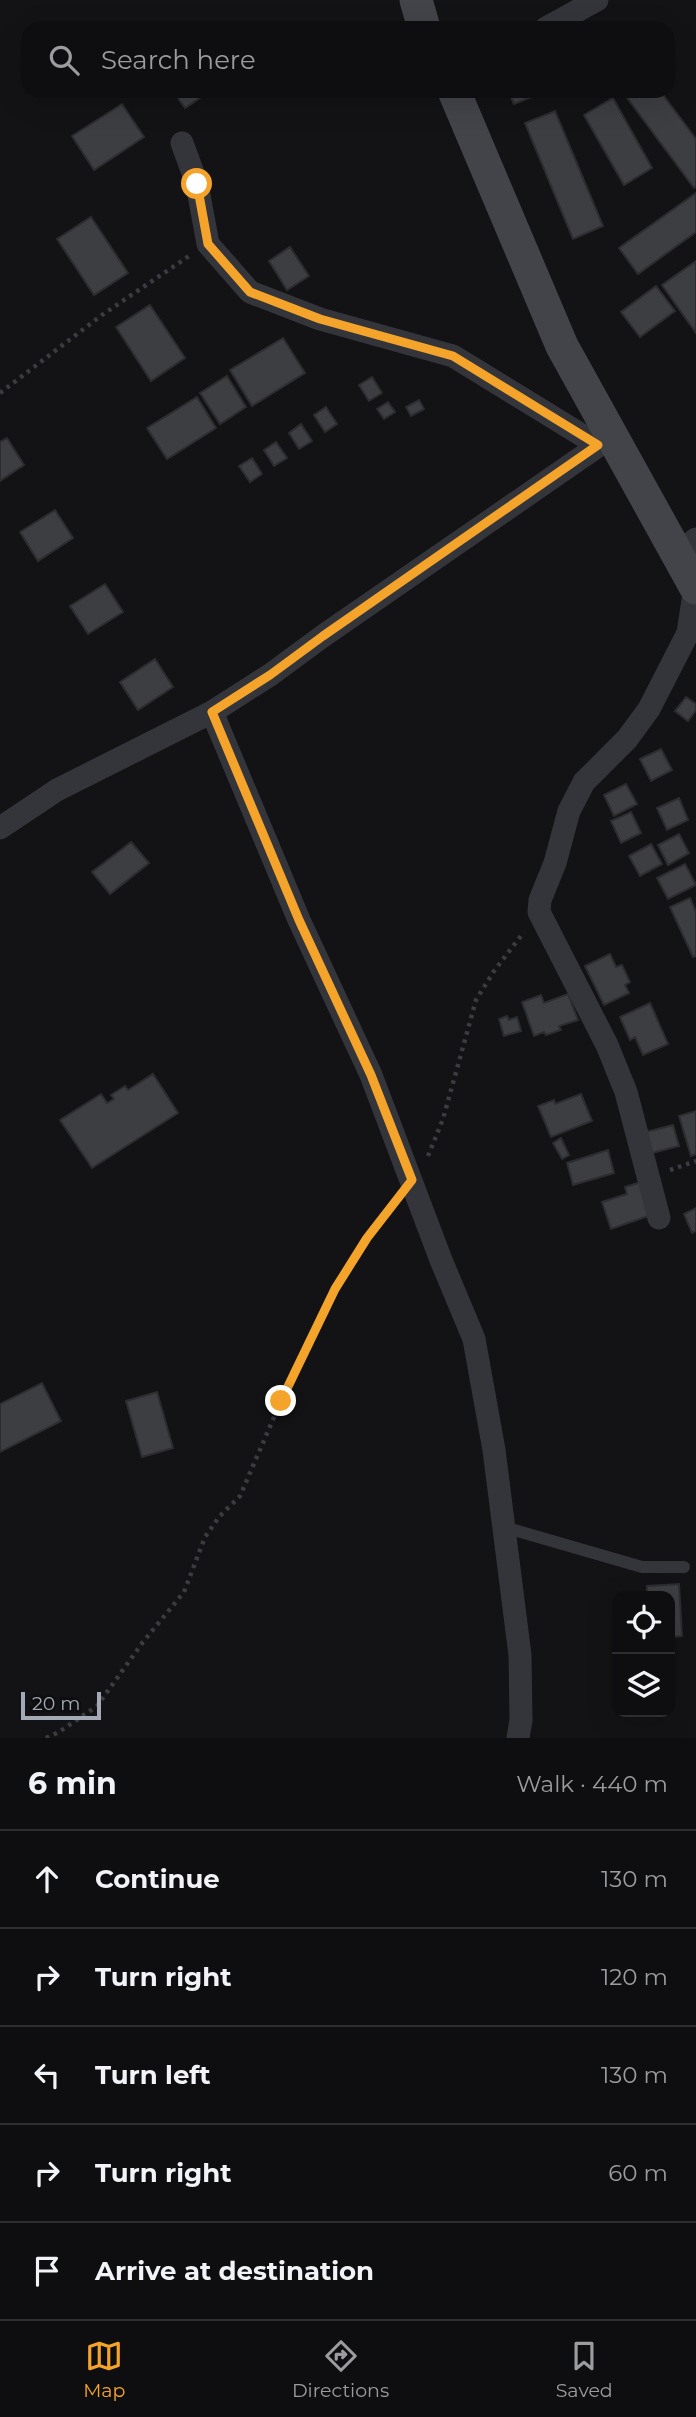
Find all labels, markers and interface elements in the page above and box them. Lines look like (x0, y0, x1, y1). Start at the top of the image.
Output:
search box (21, 21, 675, 98)
icon: search (45, 41, 83, 79)
text: Search here (101, 44, 256, 76)
route start (181, 168, 212, 199)
route end (265, 1385, 296, 1416)
map controls (612, 1591, 675, 1717)
button: locate (612, 1591, 675, 1654)
button: layers (612, 1654, 675, 1717)
scale bar (21, 1689, 102, 1721)
text: 20 m (32, 1692, 80, 1715)
text: 6 min (28, 1765, 117, 1802)
text: Walk · 440 m (516, 1770, 668, 1798)
icon: ahead (28, 1860, 66, 1898)
text: Continue (95, 1863, 220, 1895)
text: 130 m (601, 1865, 668, 1893)
icon: right (28, 1958, 66, 1996)
text: Turn right (95, 1961, 231, 1993)
text: 120 m (601, 1963, 668, 1991)
icon: left (28, 2056, 66, 2094)
text: Turn left (95, 2059, 211, 2091)
text: 130 m (601, 2061, 668, 2089)
icon: right (28, 2154, 66, 2192)
text: Turn right (95, 2157, 231, 2189)
text: 60 m (608, 2159, 668, 2187)
icon: arrive (28, 2252, 66, 2290)
text: Arrive at destination (95, 2255, 374, 2287)
tab: Map (83, 2337, 125, 2402)
tab: Directions (292, 2337, 389, 2402)
tab: Saved (556, 2337, 613, 2402)

